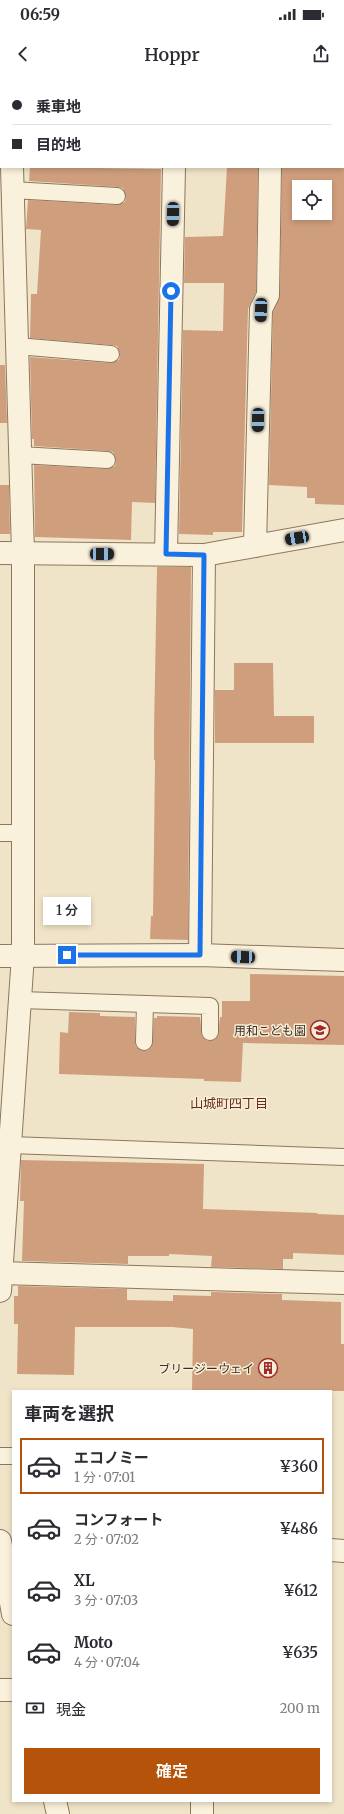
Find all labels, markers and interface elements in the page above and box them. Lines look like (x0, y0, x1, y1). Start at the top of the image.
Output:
text: 06:59 (20, 5, 60, 24)
icon: back (12, 43, 34, 65)
text: Hoppr (144, 43, 200, 66)
icon: share (310, 43, 332, 65)
text: 乗車地 (36, 97, 81, 116)
text: 目的地 (36, 135, 81, 154)
map controls (292, 180, 332, 220)
button: locate (292, 180, 332, 220)
car (167, 202, 179, 226)
route start (162, 282, 180, 300)
car (255, 298, 267, 322)
car (252, 408, 264, 432)
car (284, 530, 310, 546)
car (90, 548, 114, 560)
callout: 1 分 (43, 897, 91, 925)
text: 1 分 (56, 902, 78, 919)
route end (58, 946, 76, 964)
car (231, 951, 255, 963)
school or university icon: 用和こども園 (309, 1019, 331, 1041)
place label: 用和こども園 (234, 1023, 306, 1038)
district label: 山城町四丁目 (190, 1095, 268, 1112)
building icon: ブリージーウェイ (257, 1357, 279, 1379)
place label: ブリージーウェイ (158, 1361, 254, 1376)
text: 車両を選択 (24, 1402, 114, 1425)
icon: car (26, 1448, 62, 1484)
text: エコノミー (74, 1448, 149, 1467)
text: ¥360 (279, 1457, 318, 1476)
text: 1 分 · 07:01 (74, 1469, 135, 1486)
icon: car (26, 1510, 62, 1546)
text: コンフォート (74, 1510, 164, 1529)
text: ¥486 (279, 1519, 318, 1538)
text: 2 分 · 07:02 (74, 1531, 139, 1548)
text: XL (74, 1571, 95, 1590)
icon: car (26, 1572, 62, 1608)
text: ¥612 (283, 1581, 318, 1600)
text: 3 分 · 07:03 (74, 1592, 138, 1609)
text: Moto (74, 1633, 113, 1652)
icon: car (26, 1634, 62, 1670)
text: ¥635 (282, 1643, 318, 1662)
text: 4 分 · 07:04 (74, 1654, 140, 1671)
icon: cash (24, 1697, 46, 1719)
text: 現金 (56, 1700, 86, 1719)
text: 200 m (280, 1700, 320, 1717)
button: 確定 (24, 1748, 320, 1794)

